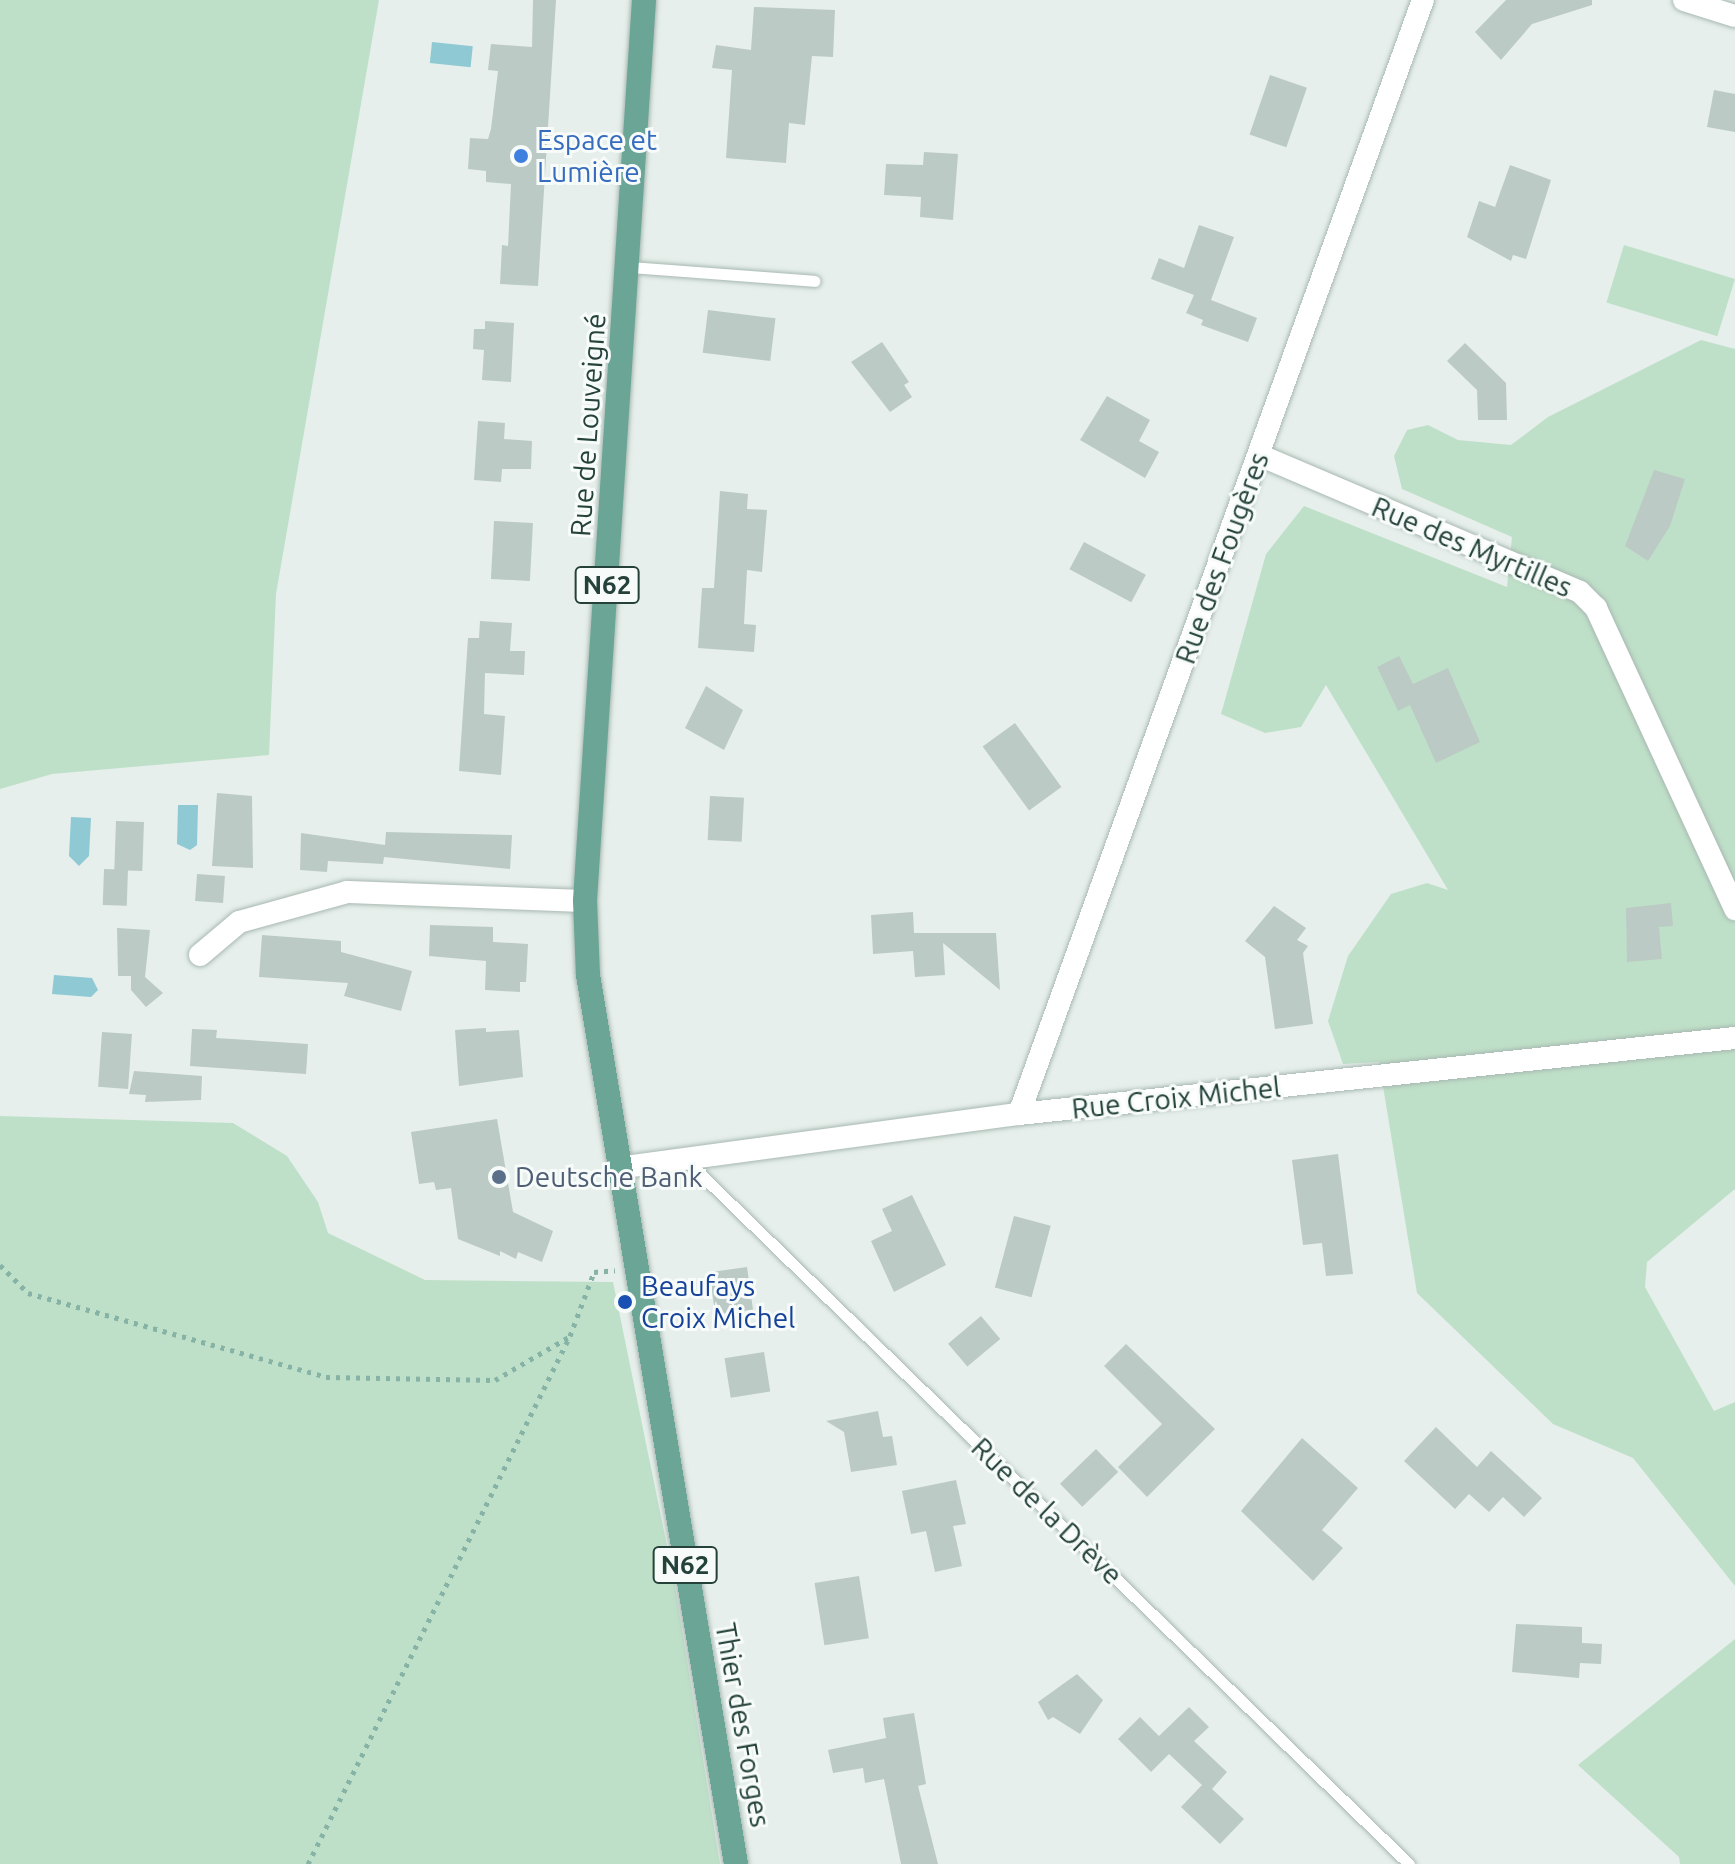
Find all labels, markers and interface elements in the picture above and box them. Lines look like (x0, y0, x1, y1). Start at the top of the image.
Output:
place label: Espace et Lumière (537, 123, 657, 189)
marker: Espace et Lumière (512, 147, 530, 165)
street label: Rue de Louveigné (563, 312, 613, 538)
street label: Rue des Fougères (1168, 448, 1276, 668)
street label: Rue des Myrtilles (1367, 490, 1577, 604)
road number: N62 (573, 563, 641, 607)
street label: Rue Croix Michel (1070, 1070, 1282, 1126)
place label: Deutsche Bank (515, 1160, 703, 1194)
marker: Deutsche Bank (490, 1168, 508, 1186)
place label: Beaufays Croix Michel (641, 1269, 795, 1335)
marker: Beaufays Croix Michel (616, 1293, 634, 1311)
street label: Rue de la Drève (965, 1431, 1129, 1591)
road number: N62 (651, 1543, 719, 1587)
street label: Thier des Forges (709, 1620, 777, 1830)

